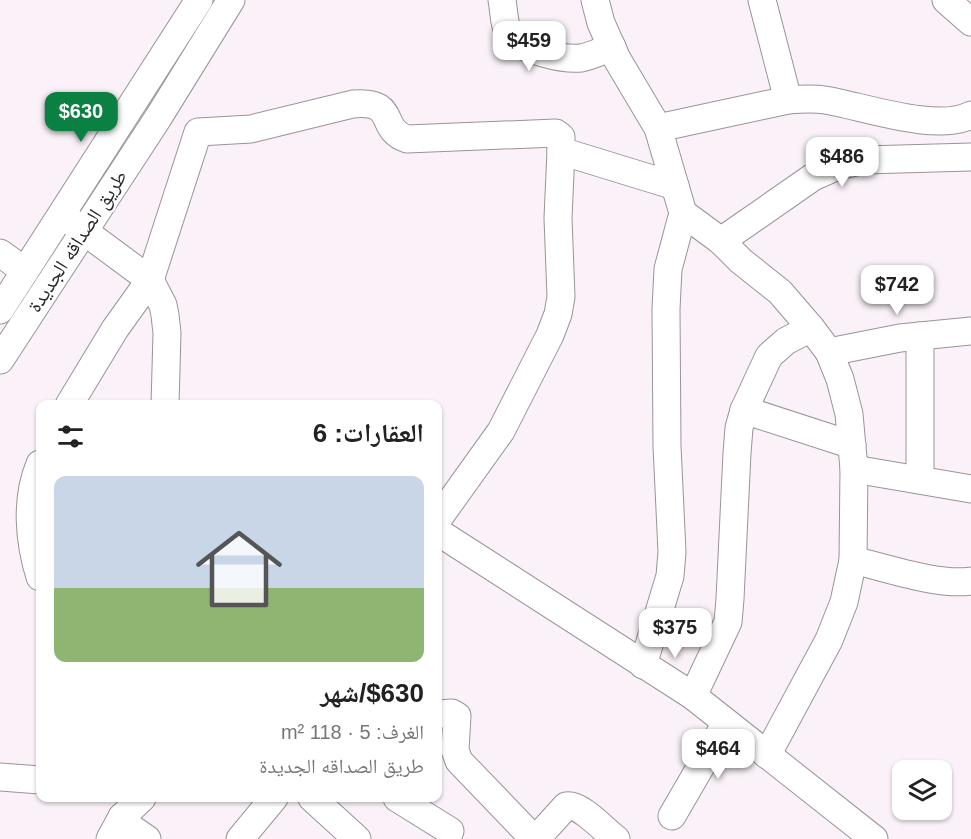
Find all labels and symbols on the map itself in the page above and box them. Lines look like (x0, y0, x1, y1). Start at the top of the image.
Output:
pin: $459 (493, 21, 565, 72)
pin: $630 (45, 92, 117, 143)
pin: $486 (806, 137, 878, 188)
street label: طريق الصداقه الجديدة (23, 166, 132, 317)
pin: $742 (861, 265, 933, 316)
pin: $375 (639, 608, 711, 659)
pin: $464 (682, 729, 754, 780)

